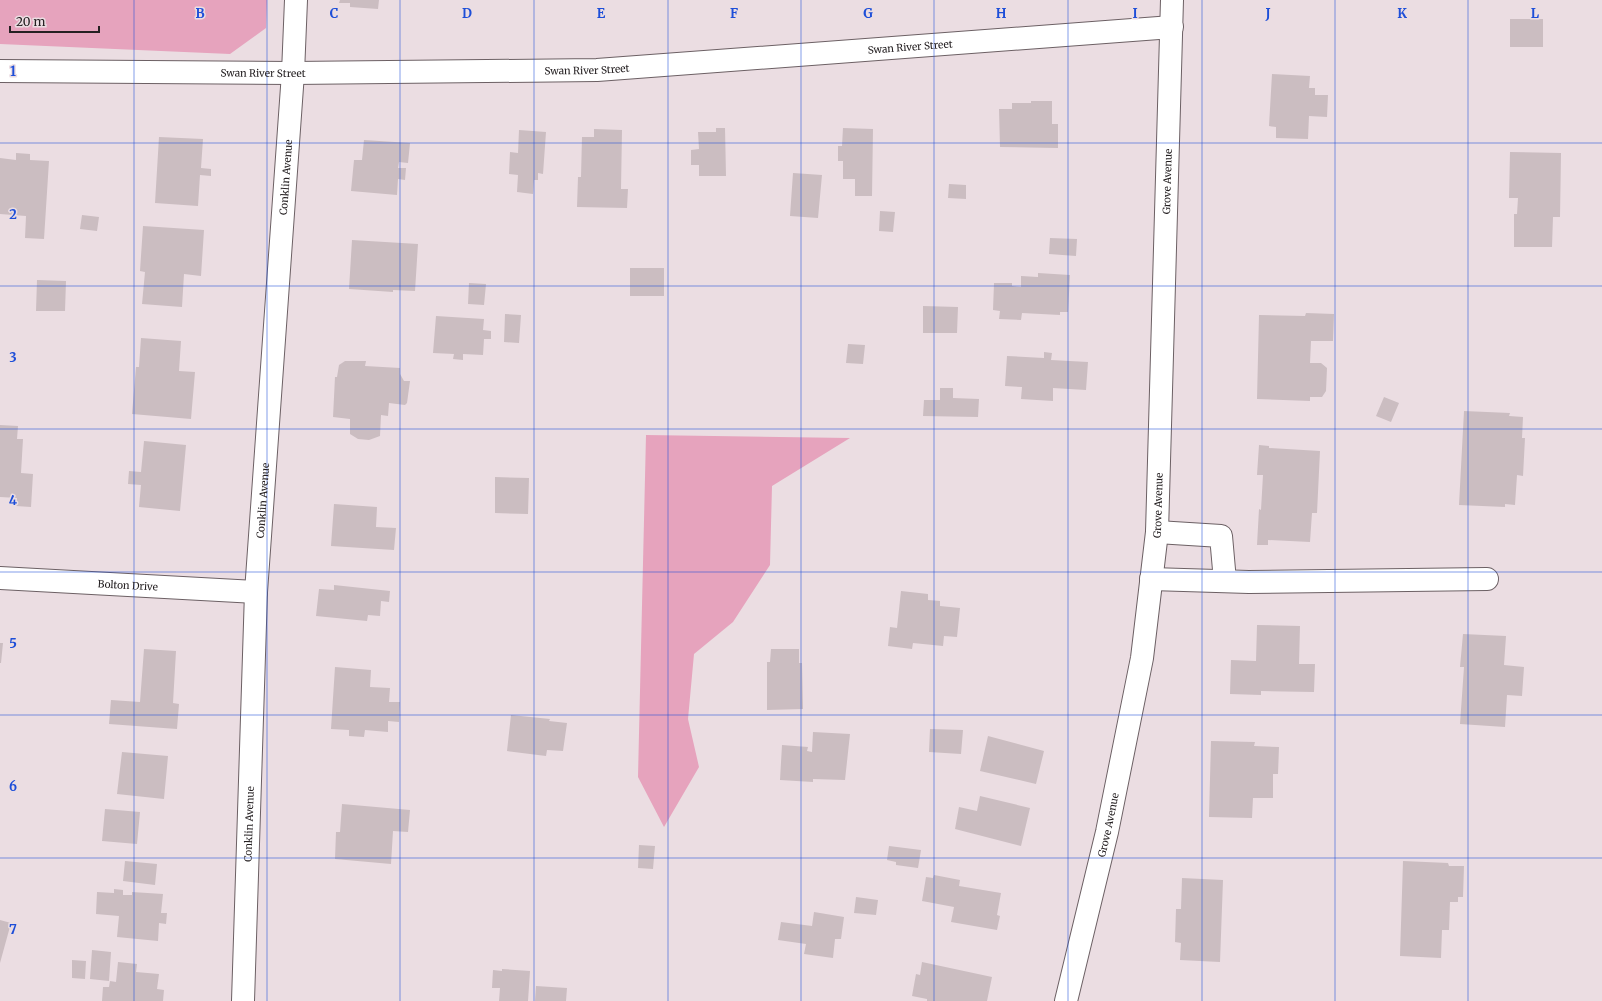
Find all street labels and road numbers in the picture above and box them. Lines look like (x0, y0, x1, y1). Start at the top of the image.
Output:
street label: Swan River Street (867, 37, 953, 56)
street label: Swan River Street (544, 61, 630, 77)
street label: Swan River Street (220, 66, 306, 80)
street label: Conklin Avenue (276, 139, 295, 216)
street label: Grove Avenue (1159, 149, 1174, 214)
street label: Conklin Avenue (253, 462, 272, 539)
street label: Grove Avenue (1150, 472, 1165, 539)
street label: Bolton Drive (97, 577, 158, 593)
street label: Conklin Avenue (241, 786, 256, 862)
street label: Grove Avenue (1095, 792, 1121, 858)

